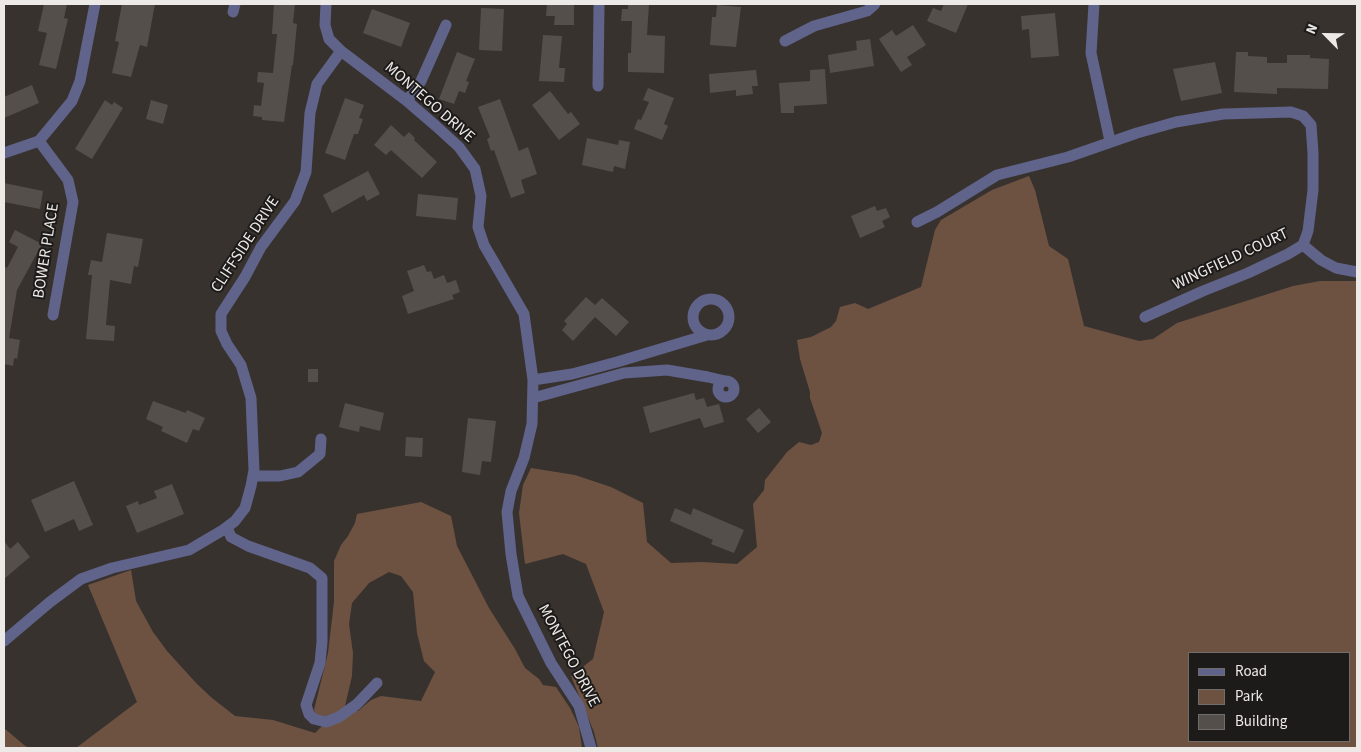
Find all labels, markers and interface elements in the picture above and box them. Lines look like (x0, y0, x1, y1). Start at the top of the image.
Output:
north arrow (1301, 10, 1351, 60)
text: N (1301, 21, 1323, 37)
street label: MONTEGO DRIVE (380, 59, 478, 147)
street label: CLIFFSIDE DRIVE (208, 193, 284, 297)
street label: BOWER PLACE (30, 202, 64, 300)
street label: WINGFIELD COURT (1170, 225, 1292, 295)
street label: MONTEGO DRIVE (533, 602, 603, 710)
legend (1188, 652, 1351, 742)
text: Road (1235, 661, 1267, 682)
text: Park (1235, 686, 1263, 707)
text: Building (1235, 711, 1287, 732)

